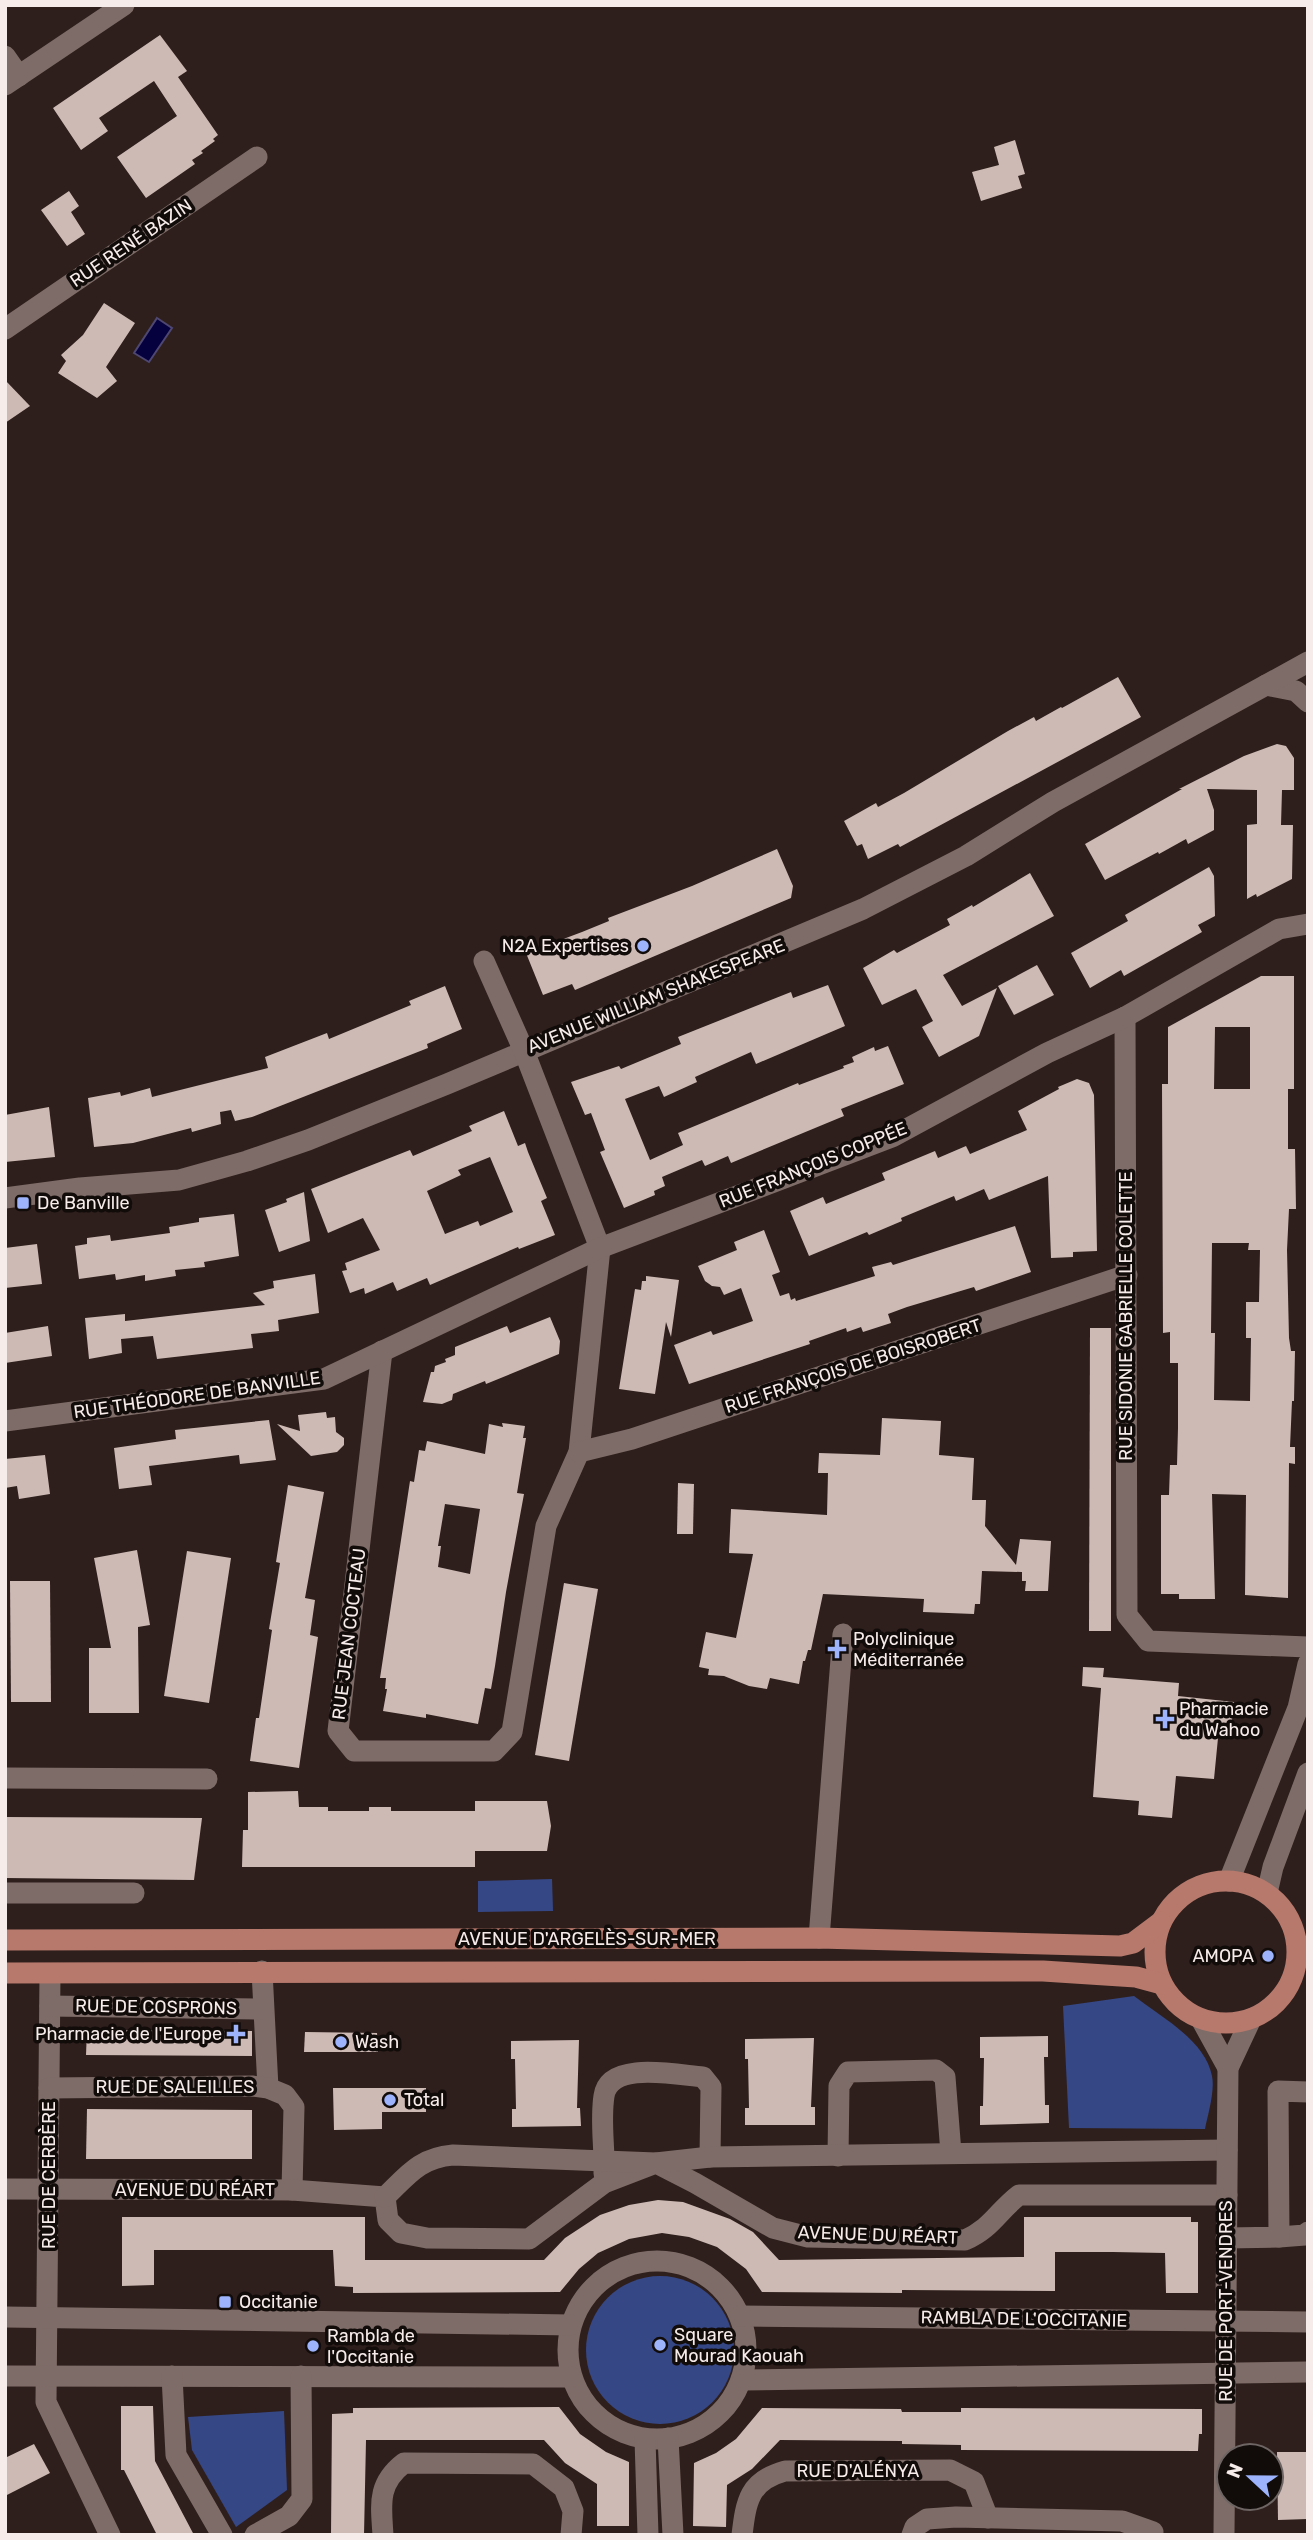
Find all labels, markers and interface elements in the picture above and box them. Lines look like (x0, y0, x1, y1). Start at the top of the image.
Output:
street label: RUE RENÉ BAZIN (66, 194, 196, 292)
street label: AVENUE WILLIAM SHAKESPEARE (524, 934, 788, 1058)
place label: N2A Expertises (502, 935, 629, 957)
marker: N2A Expertises (635, 938, 651, 954)
street label: RUE FRANÇOIS COPPÉE (716, 1117, 910, 1213)
street label: RUE SIDONIE GABRIELLE COLETTE (1115, 1171, 1137, 1461)
place label: De Banville (37, 1192, 130, 1214)
marker: De Banville (15, 1195, 31, 1211)
street label: RUE FRANÇOIS DE BOISROBERT (722, 1314, 984, 1418)
street label: RUE THÉODORE DE BANVILLE (72, 1367, 322, 1423)
street label: RUE JEAN COCTEAU (328, 1547, 370, 1721)
place label: Polyclinique Méditerranée (853, 1628, 964, 1671)
marker: Polyclinique Méditerranée (827, 1639, 847, 1659)
place label: Pharmacie du Wahoo (1179, 1698, 1269, 1741)
marker: Pharmacie du Wahoo (1157, 1711, 1173, 1727)
street label: AVENUE D'ARGELÈS-SUR-MER (458, 1928, 716, 1950)
place label: AMOPA (1193, 1945, 1254, 1967)
marker: AMOPA (1260, 1948, 1276, 1964)
street label: RUE DE COSPRONS (75, 1995, 237, 2019)
place label: Pharmacie de l'Europe (35, 2023, 222, 2045)
marker: Pharmacie de l'Europe (228, 2026, 244, 2042)
place label: Wash (355, 2031, 399, 2053)
marker: Wash (333, 2034, 349, 2050)
street label: RUE DE SALEILLES (96, 2076, 254, 2098)
place label: Total (404, 2089, 444, 2111)
marker: Total (382, 2092, 398, 2108)
street label: RUE DE CERBÈRE (38, 2101, 60, 2249)
street label: AVENUE DU RÉART (115, 2179, 275, 2201)
street label: RUE DE PORT-VENDRES (1215, 2200, 1237, 2402)
street label: AVENUE DU RÉART (797, 2221, 959, 2249)
place label: Occitanie (239, 2291, 318, 2313)
marker: Occitanie (217, 2294, 233, 2310)
street label: RAMBLA DE L'OCCITANIE (920, 2306, 1128, 2332)
place label: Square Mourad Kaouah (674, 2324, 804, 2367)
place label: Rambla de l'Occitanie (327, 2325, 415, 2368)
marker: Square Mourad Kaouah (652, 2337, 668, 2353)
marker: Rambla de l'Occitanie (305, 2338, 321, 2354)
north arrow (1215, 2442, 1285, 2512)
street label: RUE D'ALÉNYA (797, 2460, 919, 2482)
text: N (1221, 2460, 1248, 2481)

